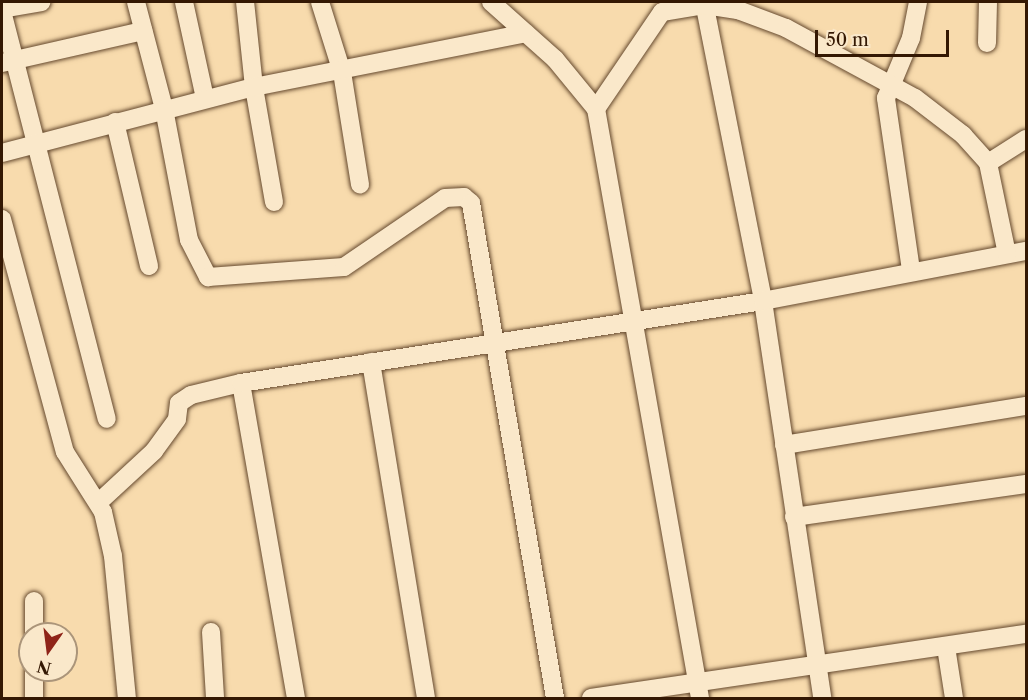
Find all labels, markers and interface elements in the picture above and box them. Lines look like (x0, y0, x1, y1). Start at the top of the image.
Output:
scale bar (818, 18, 952, 56)
text: 50 m (826, 29, 869, 51)
north arrow (18, 622, 78, 682)
text: N (35, 656, 53, 679)

